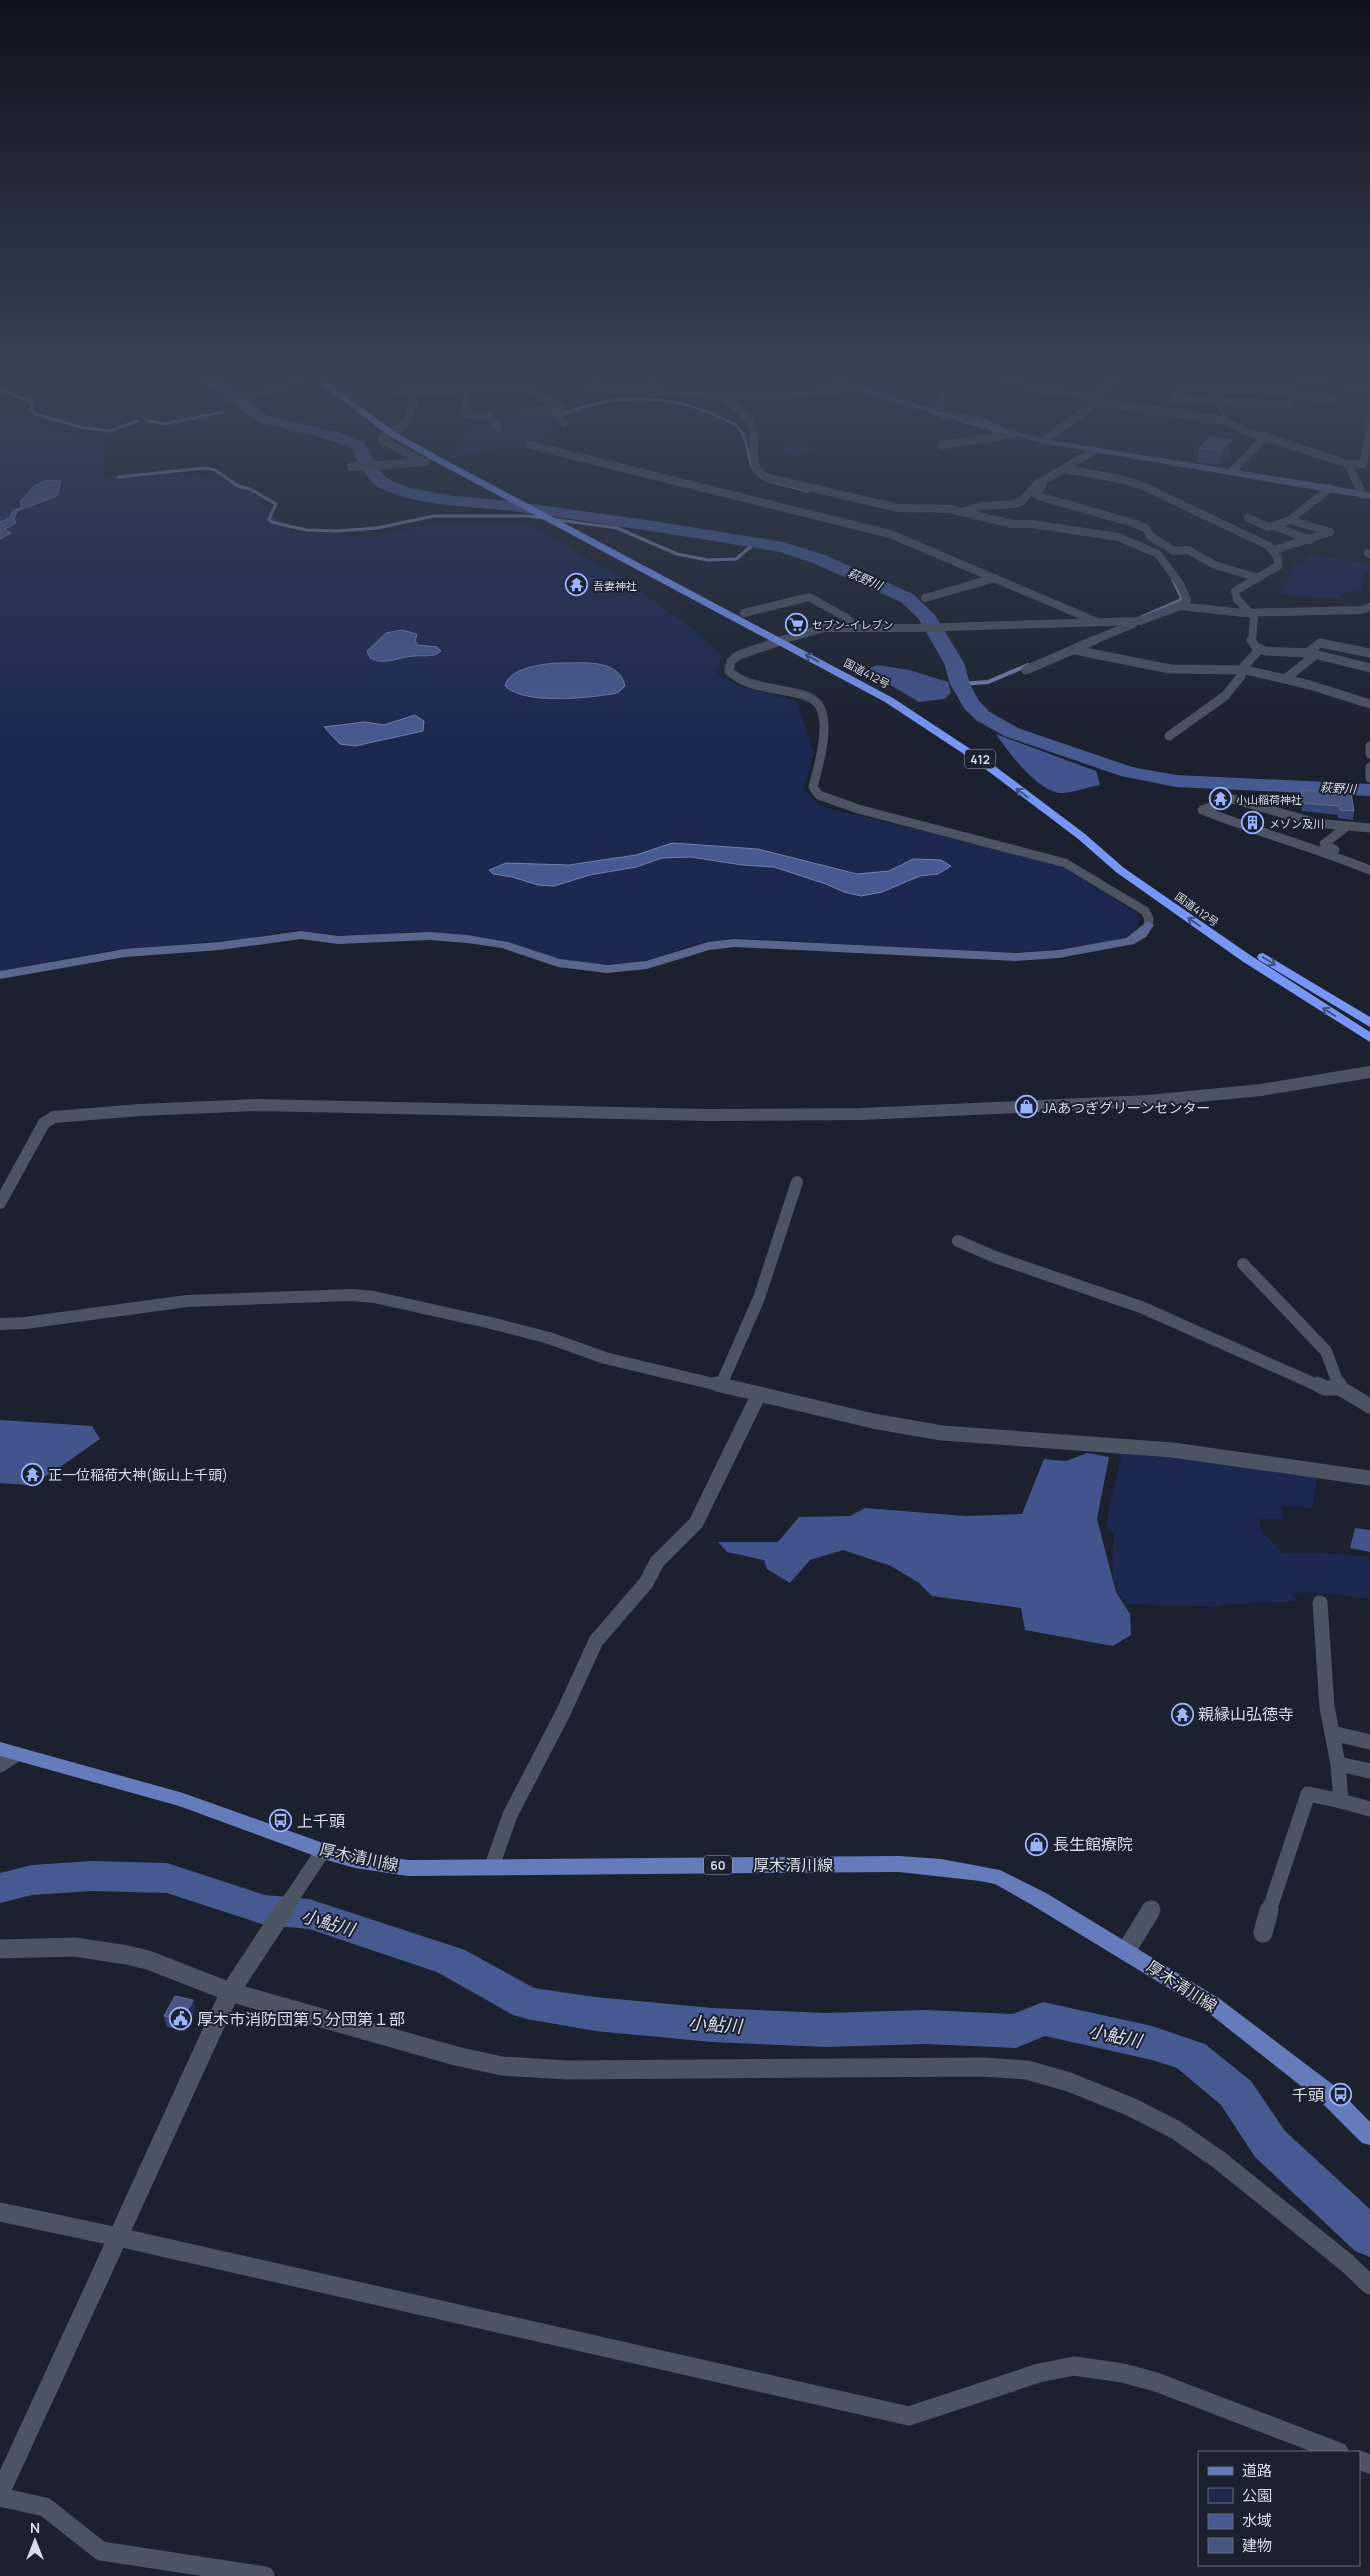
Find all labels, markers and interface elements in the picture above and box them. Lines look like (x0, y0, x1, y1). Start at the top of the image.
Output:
water label: 萩野川 (845, 564, 887, 595)
temple icon: 吾妻神社 (565, 573, 589, 597)
place label: 吾妻神社 (593, 578, 637, 593)
supermarket icon: セブン-イレブン (784, 612, 808, 636)
place label: セブン-イレブン (812, 617, 894, 632)
one-way arrow (805, 653, 820, 662)
street label: 国道412号 (841, 655, 893, 691)
road number: 412 (965, 750, 995, 769)
water label: 萩野川 (1320, 779, 1358, 798)
temple icon: 小山稲荷神社 (1208, 787, 1232, 811)
one-way arrow (1015, 788, 1029, 798)
place label: 小山稲荷神社 (1236, 792, 1302, 807)
building icon: メゾン及川 (1241, 811, 1265, 835)
place label: メゾン及川 (1269, 816, 1324, 831)
street label: 国道412号 (1172, 889, 1222, 929)
one-way arrow (1187, 917, 1201, 927)
one-way arrow (1261, 956, 1275, 966)
one-way arrow (1322, 1007, 1336, 1017)
shop icon: JAあつぎグリーンセンター (1014, 1095, 1038, 1119)
place label: JAあつぎグリーンセンター (1042, 1098, 1210, 1117)
temple icon: 正一位稲荷大神(飯山上千頭) (20, 1462, 44, 1486)
place label: 正一位稲荷大神(飯山上千頭) (48, 1465, 228, 1484)
temple icon: 親縁山弘徳寺 (1170, 1702, 1194, 1726)
place label: 親縁山弘徳寺 (1198, 1703, 1294, 1725)
bus stop icon: 上千頭 (269, 1809, 293, 1833)
place label: 上千頭 (297, 1810, 345, 1832)
shop icon: 長生館療院 (1025, 1832, 1049, 1856)
place label: 長生館療院 (1053, 1833, 1133, 1855)
street label: 厚木清川線 (318, 1838, 400, 1876)
street label: 厚木清川線 (753, 1854, 833, 1876)
road number: 60 (704, 1856, 732, 1874)
water label: 小鮎川 (299, 1903, 359, 1942)
street label: 厚木清川線 (1142, 1955, 1222, 2017)
public building icon: 厚木市消防団第５分団第１部 (169, 2007, 193, 2031)
place label: 厚木市消防団第５分団第１部 (197, 2008, 405, 2030)
water label: 小鮎川 (687, 2010, 745, 2038)
water label: 小鮎川 (1086, 2018, 1146, 2053)
bus stop icon: 千頭 (1328, 2083, 1352, 2107)
place label: 千頭 (1292, 2084, 1324, 2106)
legend (1198, 2451, 1360, 2566)
text: 道路 (1242, 2460, 1272, 2481)
text: 公園 (1242, 2485, 1272, 2506)
text: 水域 (1242, 2510, 1272, 2531)
north arrow (10, 2516, 60, 2566)
text: N (30, 2518, 40, 2537)
text: 建物 (1242, 2535, 1272, 2556)

